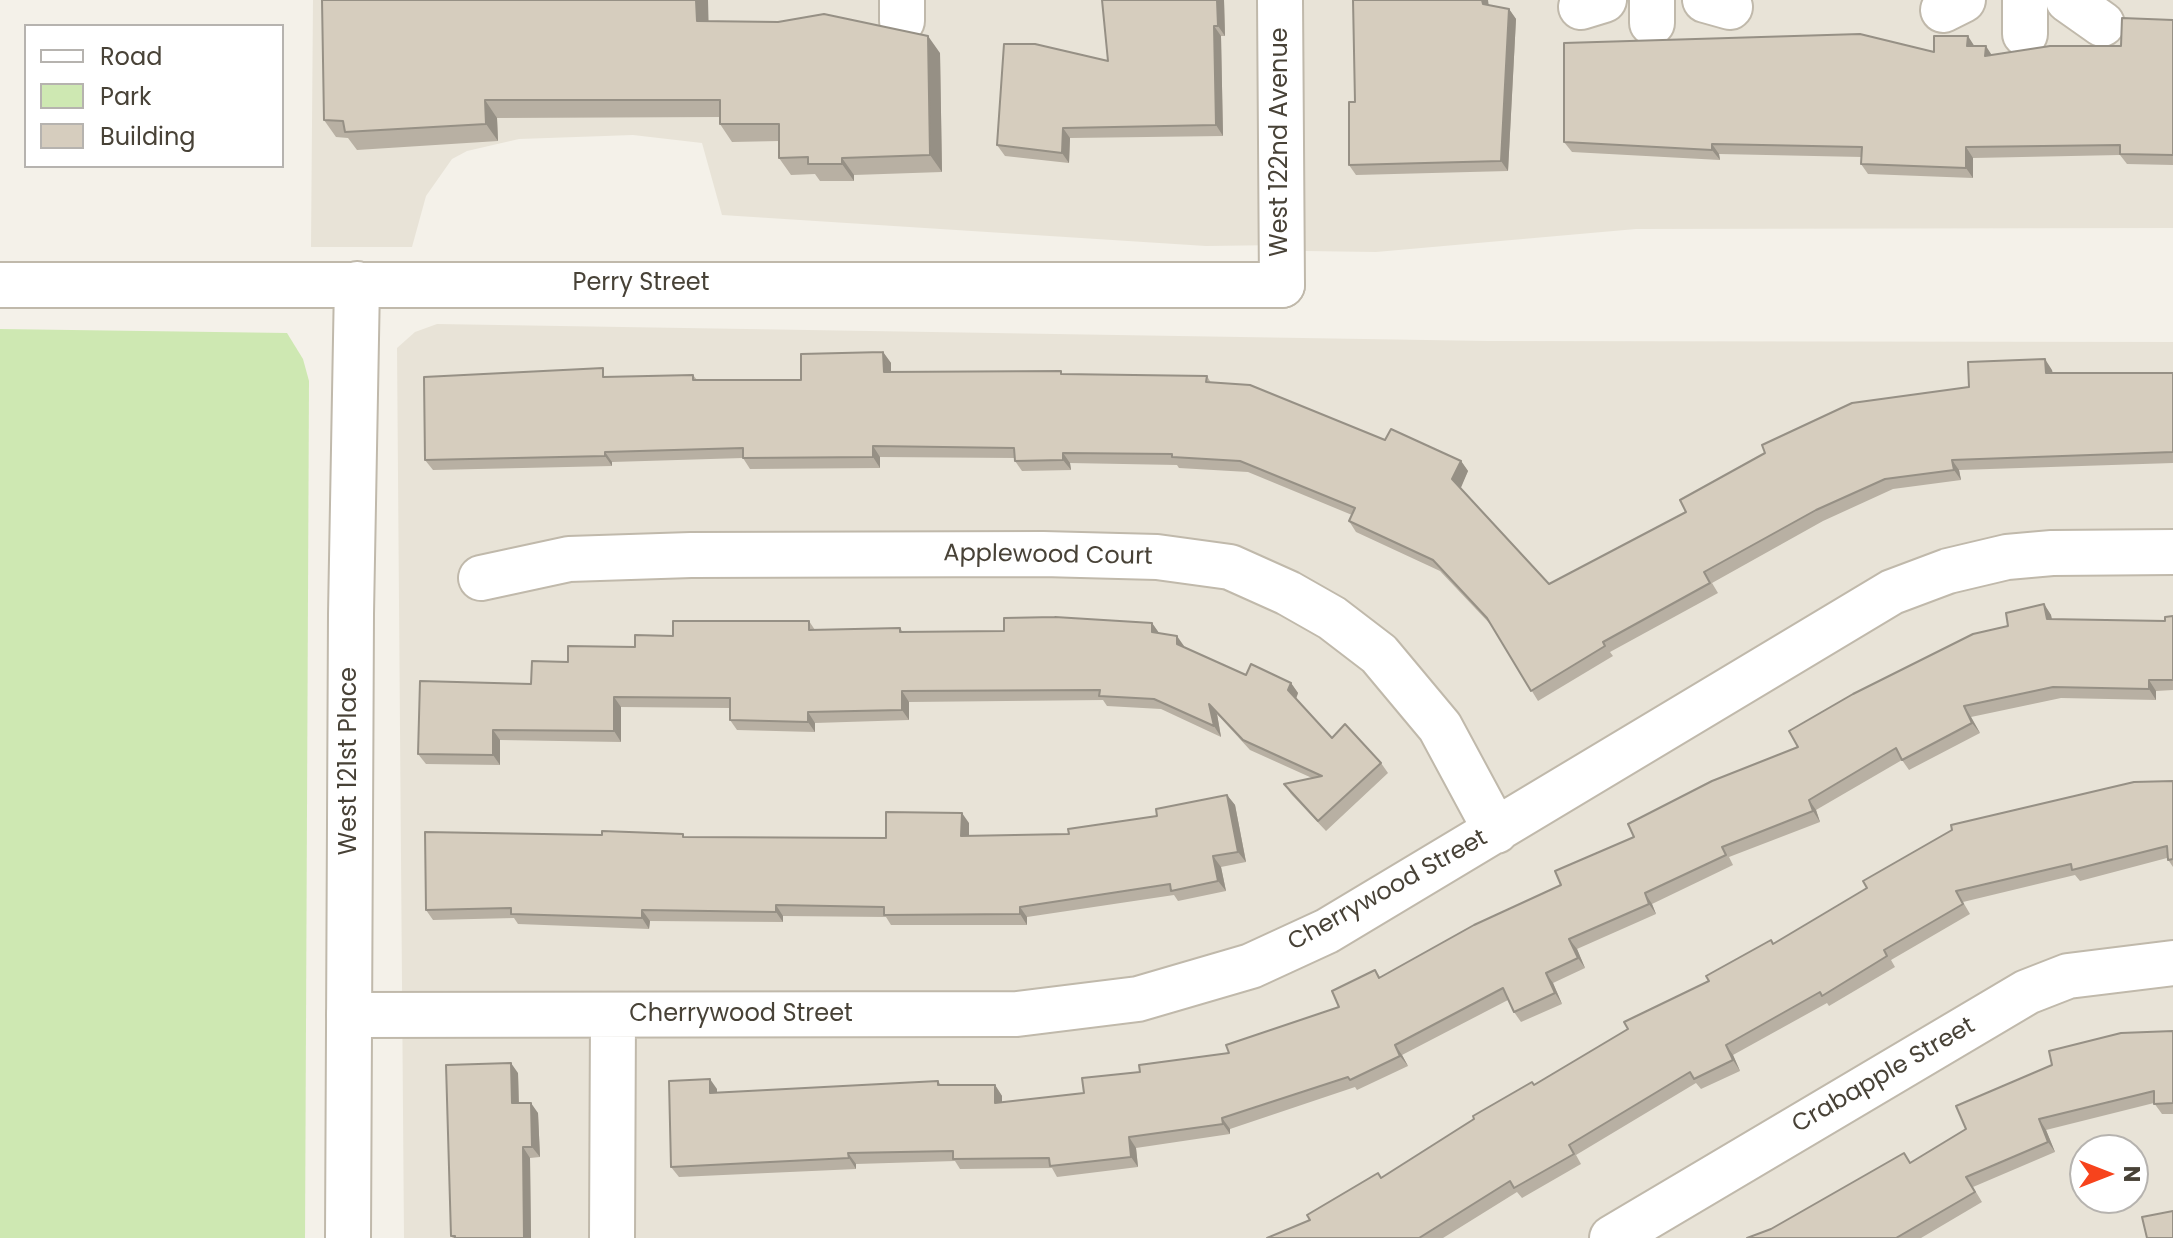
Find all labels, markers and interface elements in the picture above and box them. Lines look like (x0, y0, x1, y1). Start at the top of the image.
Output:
legend (24, 24, 284, 168)
street label: West 122nd Avenue (1267, 27, 1295, 257)
text: Road (100, 40, 162, 73)
text: Park (100, 80, 151, 113)
text: Building (100, 120, 196, 153)
street label: Perry Street (573, 270, 709, 298)
street label: Applewood Court (943, 540, 1153, 572)
street label: West 121st Place (336, 667, 364, 855)
street label: Cherrywood Street (1283, 824, 1493, 958)
street label: Cherrywood Street (629, 1001, 853, 1029)
street label: Crabapple Street (1788, 1012, 1980, 1140)
north arrow (2069, 1134, 2149, 1214)
text: N (2116, 1166, 2147, 1182)

